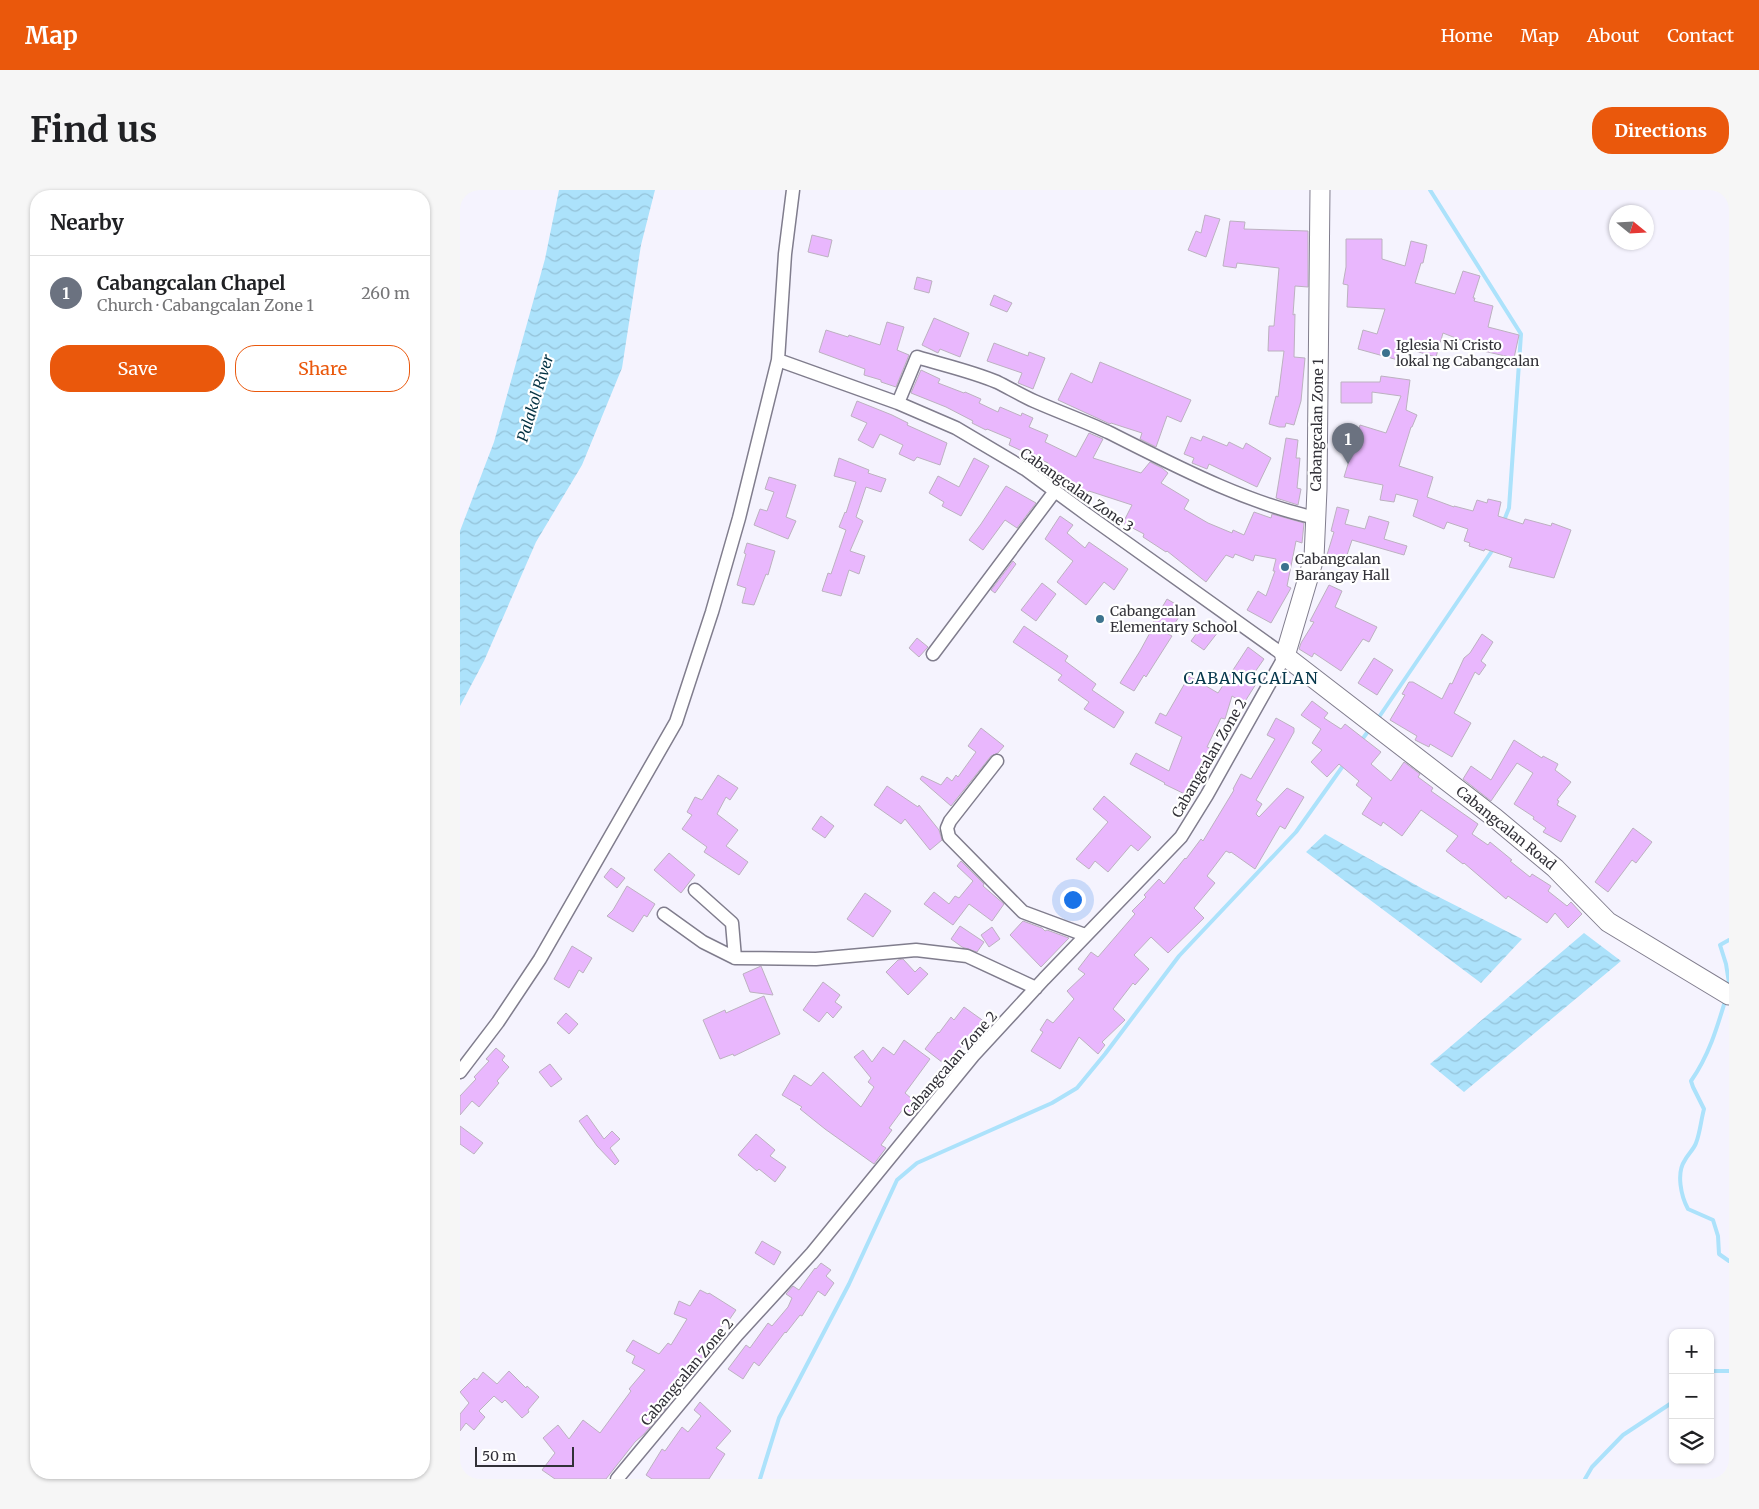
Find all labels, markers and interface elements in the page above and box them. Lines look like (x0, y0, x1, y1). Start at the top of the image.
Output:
text: Map (25, 20, 78, 51)
text: Home (1441, 24, 1493, 47)
text: Map (1521, 24, 1559, 47)
text: About (1587, 24, 1639, 47)
text: Contact (1667, 24, 1734, 47)
button: Directions (1592, 107, 1729, 154)
text: Find us (30, 108, 157, 152)
north arrow (1609, 205, 1654, 250)
text: Nearby (50, 209, 124, 236)
text: Cabangcalan Chapel (97, 271, 286, 295)
text: 1 (62, 283, 70, 303)
text: 260 m (361, 283, 410, 303)
text: Church · Cabangcalan Zone 1 (97, 295, 314, 315)
place label: Iglesia Ni Cristo lokal ng Cabangcalan (1396, 336, 1539, 370)
button: Save (50, 345, 225, 392)
button: Share (235, 345, 410, 392)
marker: Iglesia Ni Cristo lokal ng Cabangcalan (1380, 347, 1392, 359)
water label: Palakol River (513, 351, 558, 444)
street label: Cabangcalan Zone 1 (1307, 359, 1327, 491)
pin: 1 (1332, 423, 1364, 464)
street label: Cabangcalan Zone 3 (1017, 444, 1137, 536)
place label: Cabangcalan Barangay Hall (1295, 550, 1390, 584)
marker: Cabangcalan Barangay Hall (1279, 561, 1291, 573)
place label: Cabangcalan Elementary School (1110, 602, 1238, 636)
marker: Cabangcalan Elementary School (1094, 613, 1106, 625)
district label: CABANGCALAN (1183, 668, 1319, 688)
street label: Cabangcalan Zone 2 (1168, 695, 1250, 821)
street label: Cabangcalan Road (1452, 782, 1560, 874)
your location (1060, 887, 1086, 913)
street label: Cabangcalan Zone 2 (899, 1007, 1001, 1121)
street label: Cabangcalan Zone 2 (637, 1315, 737, 1429)
map controls (1669, 1329, 1714, 1464)
button: + (1669, 1329, 1714, 1374)
button: − (1669, 1374, 1714, 1419)
button: layers (1669, 1419, 1714, 1464)
scale bar (475, 1444, 574, 1467)
text: 50 m (482, 1447, 516, 1465)

